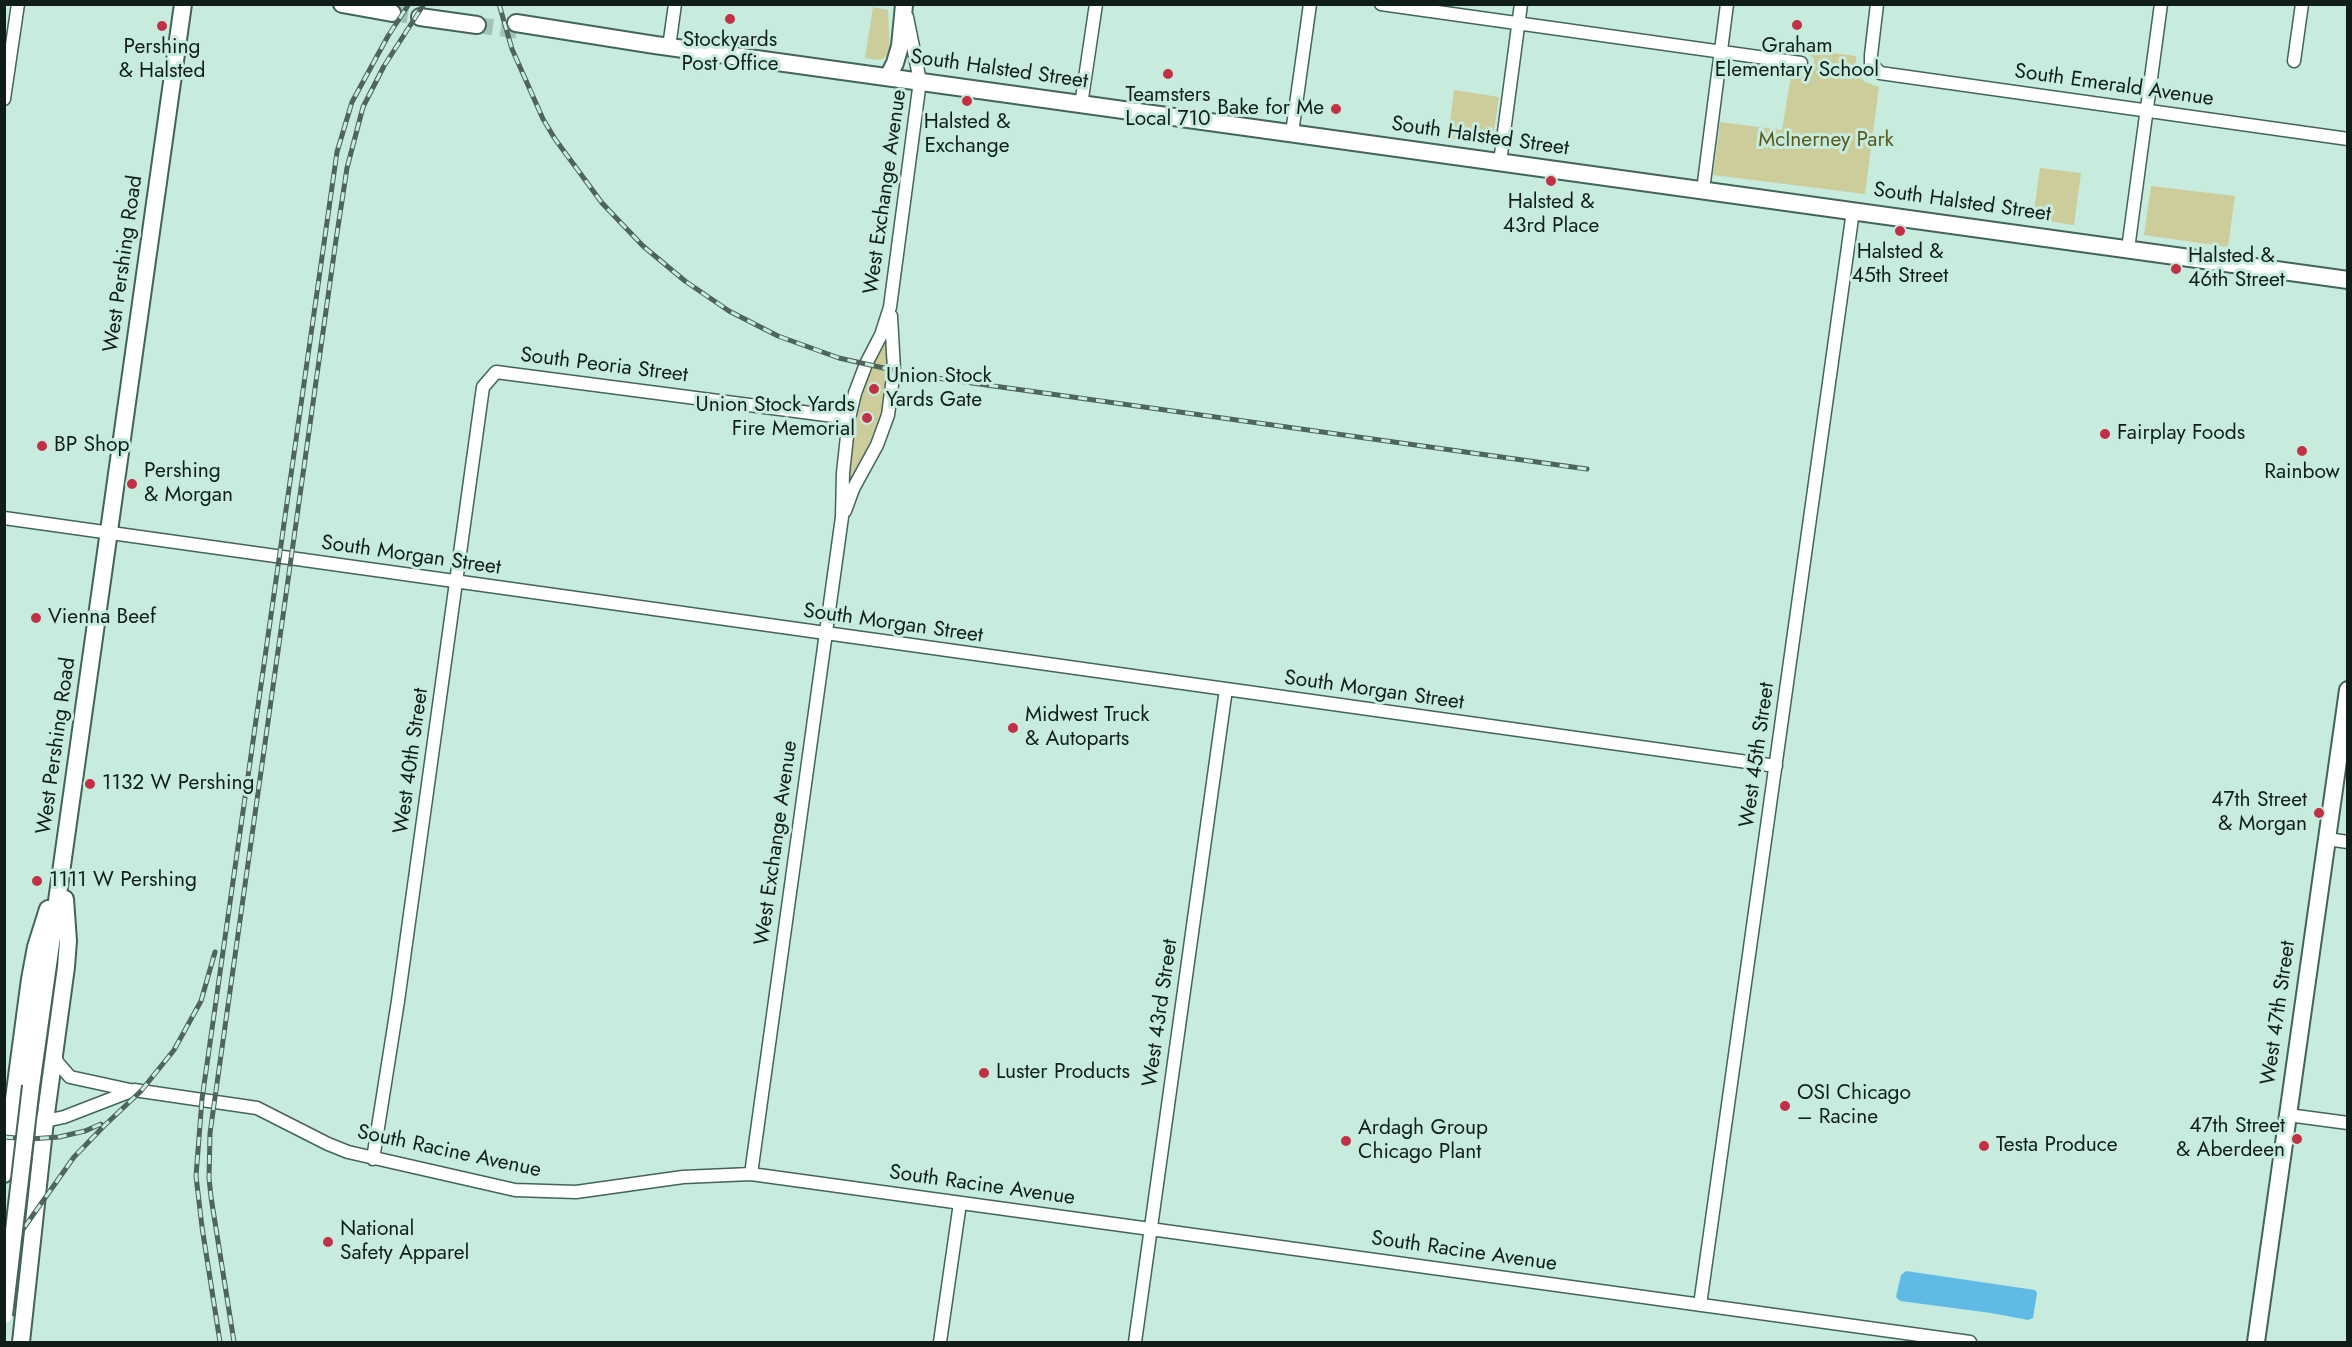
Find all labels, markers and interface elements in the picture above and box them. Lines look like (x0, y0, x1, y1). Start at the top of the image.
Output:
marker: Stockyards Post Office (723, 12, 737, 26)
marker: Graham Elementary School (1790, 18, 1804, 32)
marker: Pershing & Halsted (155, 19, 169, 33)
place label: Stockyards Post Office (681, 28, 779, 78)
place label: Graham Elementary School (1715, 34, 1879, 84)
place label: Pershing & Halsted (119, 35, 205, 85)
street label: South Halsted Street (909, 45, 1089, 95)
street label: South Emerald Avenue (2013, 60, 2215, 112)
marker: Teamsters Local 710 (1161, 67, 1175, 81)
place label: Teamsters Local 710 (1125, 83, 1211, 133)
street label: West Exchange Avenue (859, 88, 913, 296)
marker: Halsted & Exchange (960, 94, 974, 108)
place label: Bake for Me (1217, 96, 1324, 122)
marker: Bake for Me (1329, 102, 1343, 116)
place label: Halsted & Exchange (924, 110, 1010, 160)
street label: South Halsted Street (1390, 112, 1570, 162)
park label: McInerney Park (1758, 128, 1894, 154)
street label: West Pershing Road (99, 174, 149, 354)
marker: Halsted & 43rd Place (1544, 174, 1558, 188)
street label: South Halsted Street (1872, 178, 2052, 228)
place label: Halsted & 43rd Place (1503, 190, 1599, 240)
marker: Halsted & 45th Street (1893, 224, 1907, 238)
place label: Halsted & 45th Street (1852, 240, 1948, 290)
place label: Halsted & 46th Street (2188, 244, 2285, 294)
marker: Halsted & 46th Street (2169, 262, 2183, 276)
street label: South Peoria Street (519, 343, 689, 389)
place label: Union Stock Yards Gate (886, 364, 992, 414)
marker: Union Stock Yards Gate (867, 382, 881, 396)
place label: Union Stock Yards Fire Memorial (696, 393, 855, 443)
marker: Union Stock Yards Fire Memorial (860, 411, 874, 425)
place label: Fairplay Foods (2117, 421, 2245, 447)
marker: Fairplay Foods (2098, 427, 2112, 441)
place label: BP Shop (54, 433, 129, 459)
marker: BP Shop (35, 439, 49, 453)
marker: Rainbow (2295, 444, 2309, 458)
place label: Pershing & Morgan (144, 459, 233, 509)
place label: Rainbow (2264, 460, 2340, 486)
marker: Pershing & Morgan (125, 477, 139, 491)
street label: South Morgan Street (320, 531, 502, 581)
street label: South Morgan Street (802, 599, 984, 649)
place label: Vienna Beef (48, 605, 156, 631)
marker: Vienna Beef (29, 611, 43, 625)
street label: West Pershing Road (32, 656, 82, 836)
street label: South Morgan Street (1283, 666, 1465, 716)
street label: West 45th Street (1735, 681, 1781, 829)
street label: West 40th Street (389, 686, 435, 836)
place label: Midwest Truck & Autoparts (1025, 703, 1150, 753)
marker: Midwest Truck & Autoparts (1006, 721, 1020, 735)
street label: West Exchange Avenue (750, 739, 804, 947)
place label: 1132 W Pershing (102, 771, 255, 797)
marker: 1132 W Pershing (83, 777, 97, 791)
place label: 47th Street & Morgan (2211, 788, 2307, 838)
marker: 47th Street & Morgan (2312, 806, 2326, 820)
place label: 1111 W Pershing (49, 868, 197, 894)
marker: 1111 W Pershing (30, 874, 44, 888)
street label: West 43rd Street (1138, 937, 1184, 1089)
street label: West 47th Street (2256, 939, 2302, 1087)
place label: Luster Products (996, 1060, 1130, 1086)
marker: Luster Products (977, 1066, 991, 1080)
place label: OSI Chicago – Racine (1797, 1081, 1911, 1131)
marker: OSI Chicago – Racine (1778, 1099, 1792, 1113)
place label: 47th Street & Aberdeen (2176, 1114, 2285, 1164)
place label: Ardagh Group Chicago Plant (1358, 1116, 1488, 1166)
street label: South Racine Avenue (355, 1120, 543, 1184)
marker: 47th Street & Aberdeen (2290, 1132, 2304, 1146)
place label: Testa Produce (1996, 1133, 2118, 1159)
marker: Ardagh Group Chicago Plant (1339, 1134, 1353, 1148)
marker: Testa Produce (1977, 1139, 1991, 1153)
street label: South Racine Avenue (888, 1160, 1076, 1212)
place label: National Safety Apparel (340, 1217, 469, 1267)
street label: South Racine Avenue (1370, 1226, 1558, 1278)
marker: National Safety Apparel (321, 1235, 335, 1249)

